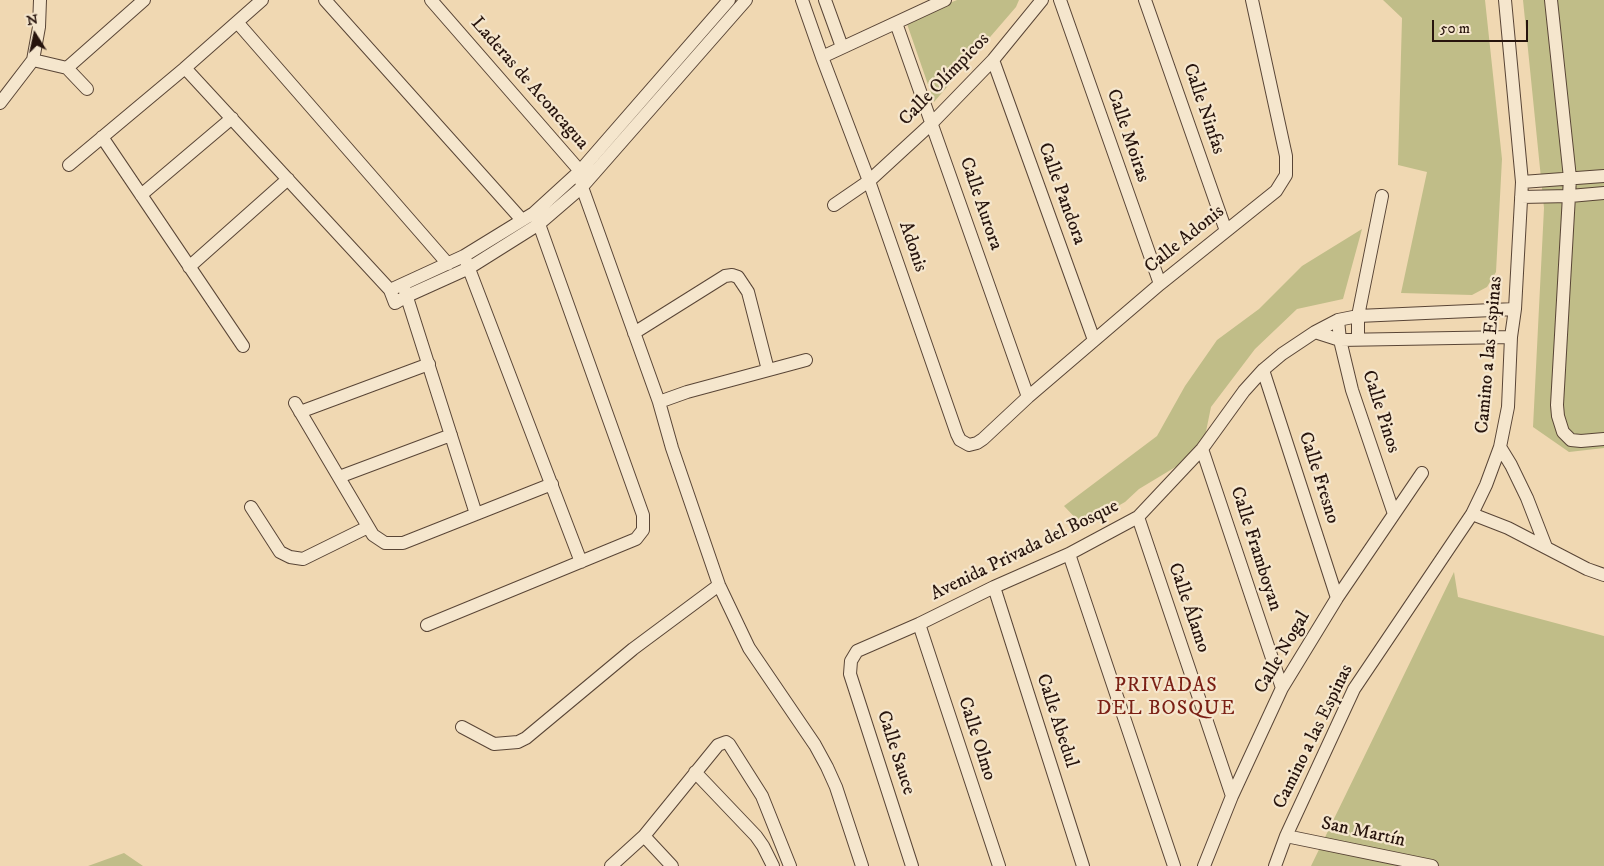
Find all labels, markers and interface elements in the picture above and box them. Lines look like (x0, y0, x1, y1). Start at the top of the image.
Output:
north arrow (10, 10, 60, 60)
text: N (25, 10, 40, 30)
scale bar (1434, 10, 1530, 42)
street label: Laderas de Aconcagua (465, 13, 593, 155)
text: 50 m (1440, 19, 1470, 38)
street label: Calle Olímpicos (895, 29, 995, 131)
street label: Calle Ninfas (1177, 61, 1229, 157)
street label: Calle Moiras (1100, 87, 1154, 185)
street label: Calle Pandora (1032, 140, 1090, 248)
street label: Calle Aurora (953, 155, 1007, 253)
street label: Calle Adonis (1141, 201, 1229, 279)
street label: Adonis (893, 219, 931, 275)
street label: Camino a las Espinas (1472, 275, 1508, 435)
street label: Calle Pinos (1356, 368, 1404, 456)
street label: Calle Fresno (1292, 429, 1344, 527)
street label: Calle Framboyan (1224, 484, 1286, 614)
street label: Avenida Privada del Bosque (927, 495, 1123, 607)
street label: Calle Álamo (1162, 560, 1214, 656)
street label: Calle Nogal (1250, 608, 1316, 698)
street label: Camino a las Espinas (1269, 661, 1359, 813)
street label: Calle Abedul (1030, 671, 1082, 771)
district label: PRIVADAS DEL BOSQUE (1095, 675, 1237, 722)
street label: Calle Olmo (952, 694, 1000, 784)
street label: Calle Sauce (871, 708, 919, 798)
street label: San Martín (1319, 813, 1407, 853)

